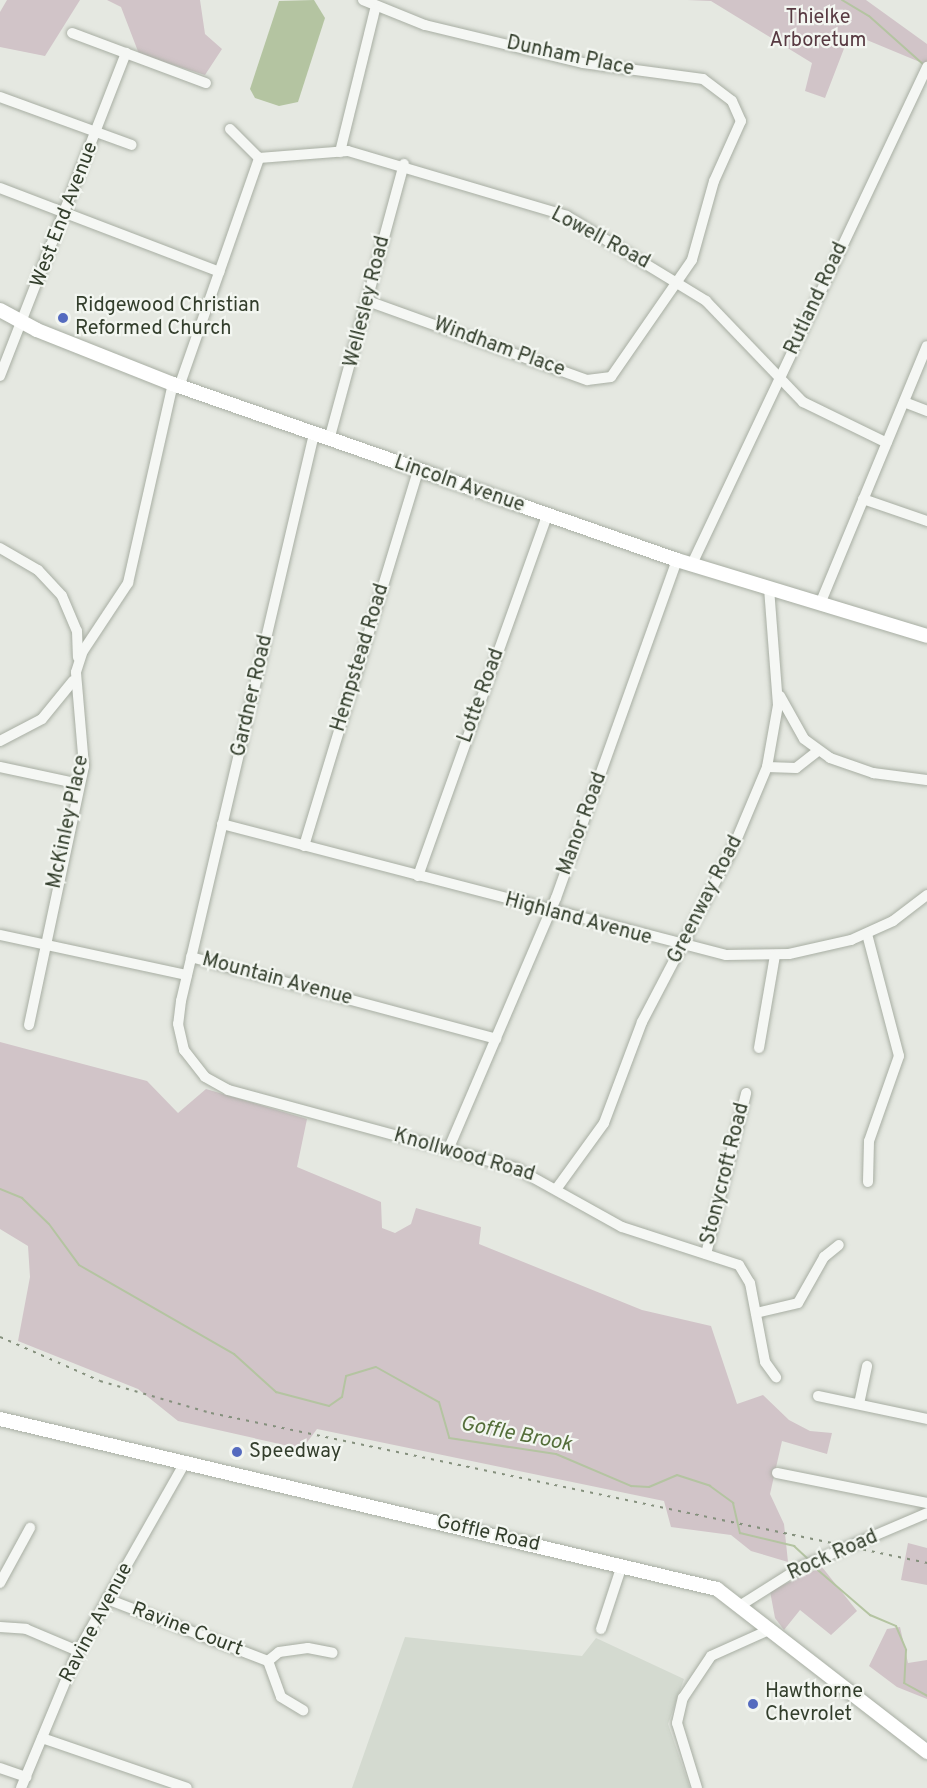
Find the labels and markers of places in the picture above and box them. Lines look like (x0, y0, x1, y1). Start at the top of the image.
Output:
place label: Ridgewood Christian Reformed Church (75, 294, 260, 341)
marker: Ridgewood Christian Reformed Church (56, 311, 70, 325)
place label: Speedway (249, 1440, 341, 1464)
marker: Speedway (230, 1445, 244, 1459)
place label: Hawthorne Chevrolet (765, 1680, 863, 1727)
marker: Hawthorne Chevrolet (746, 1697, 760, 1711)

